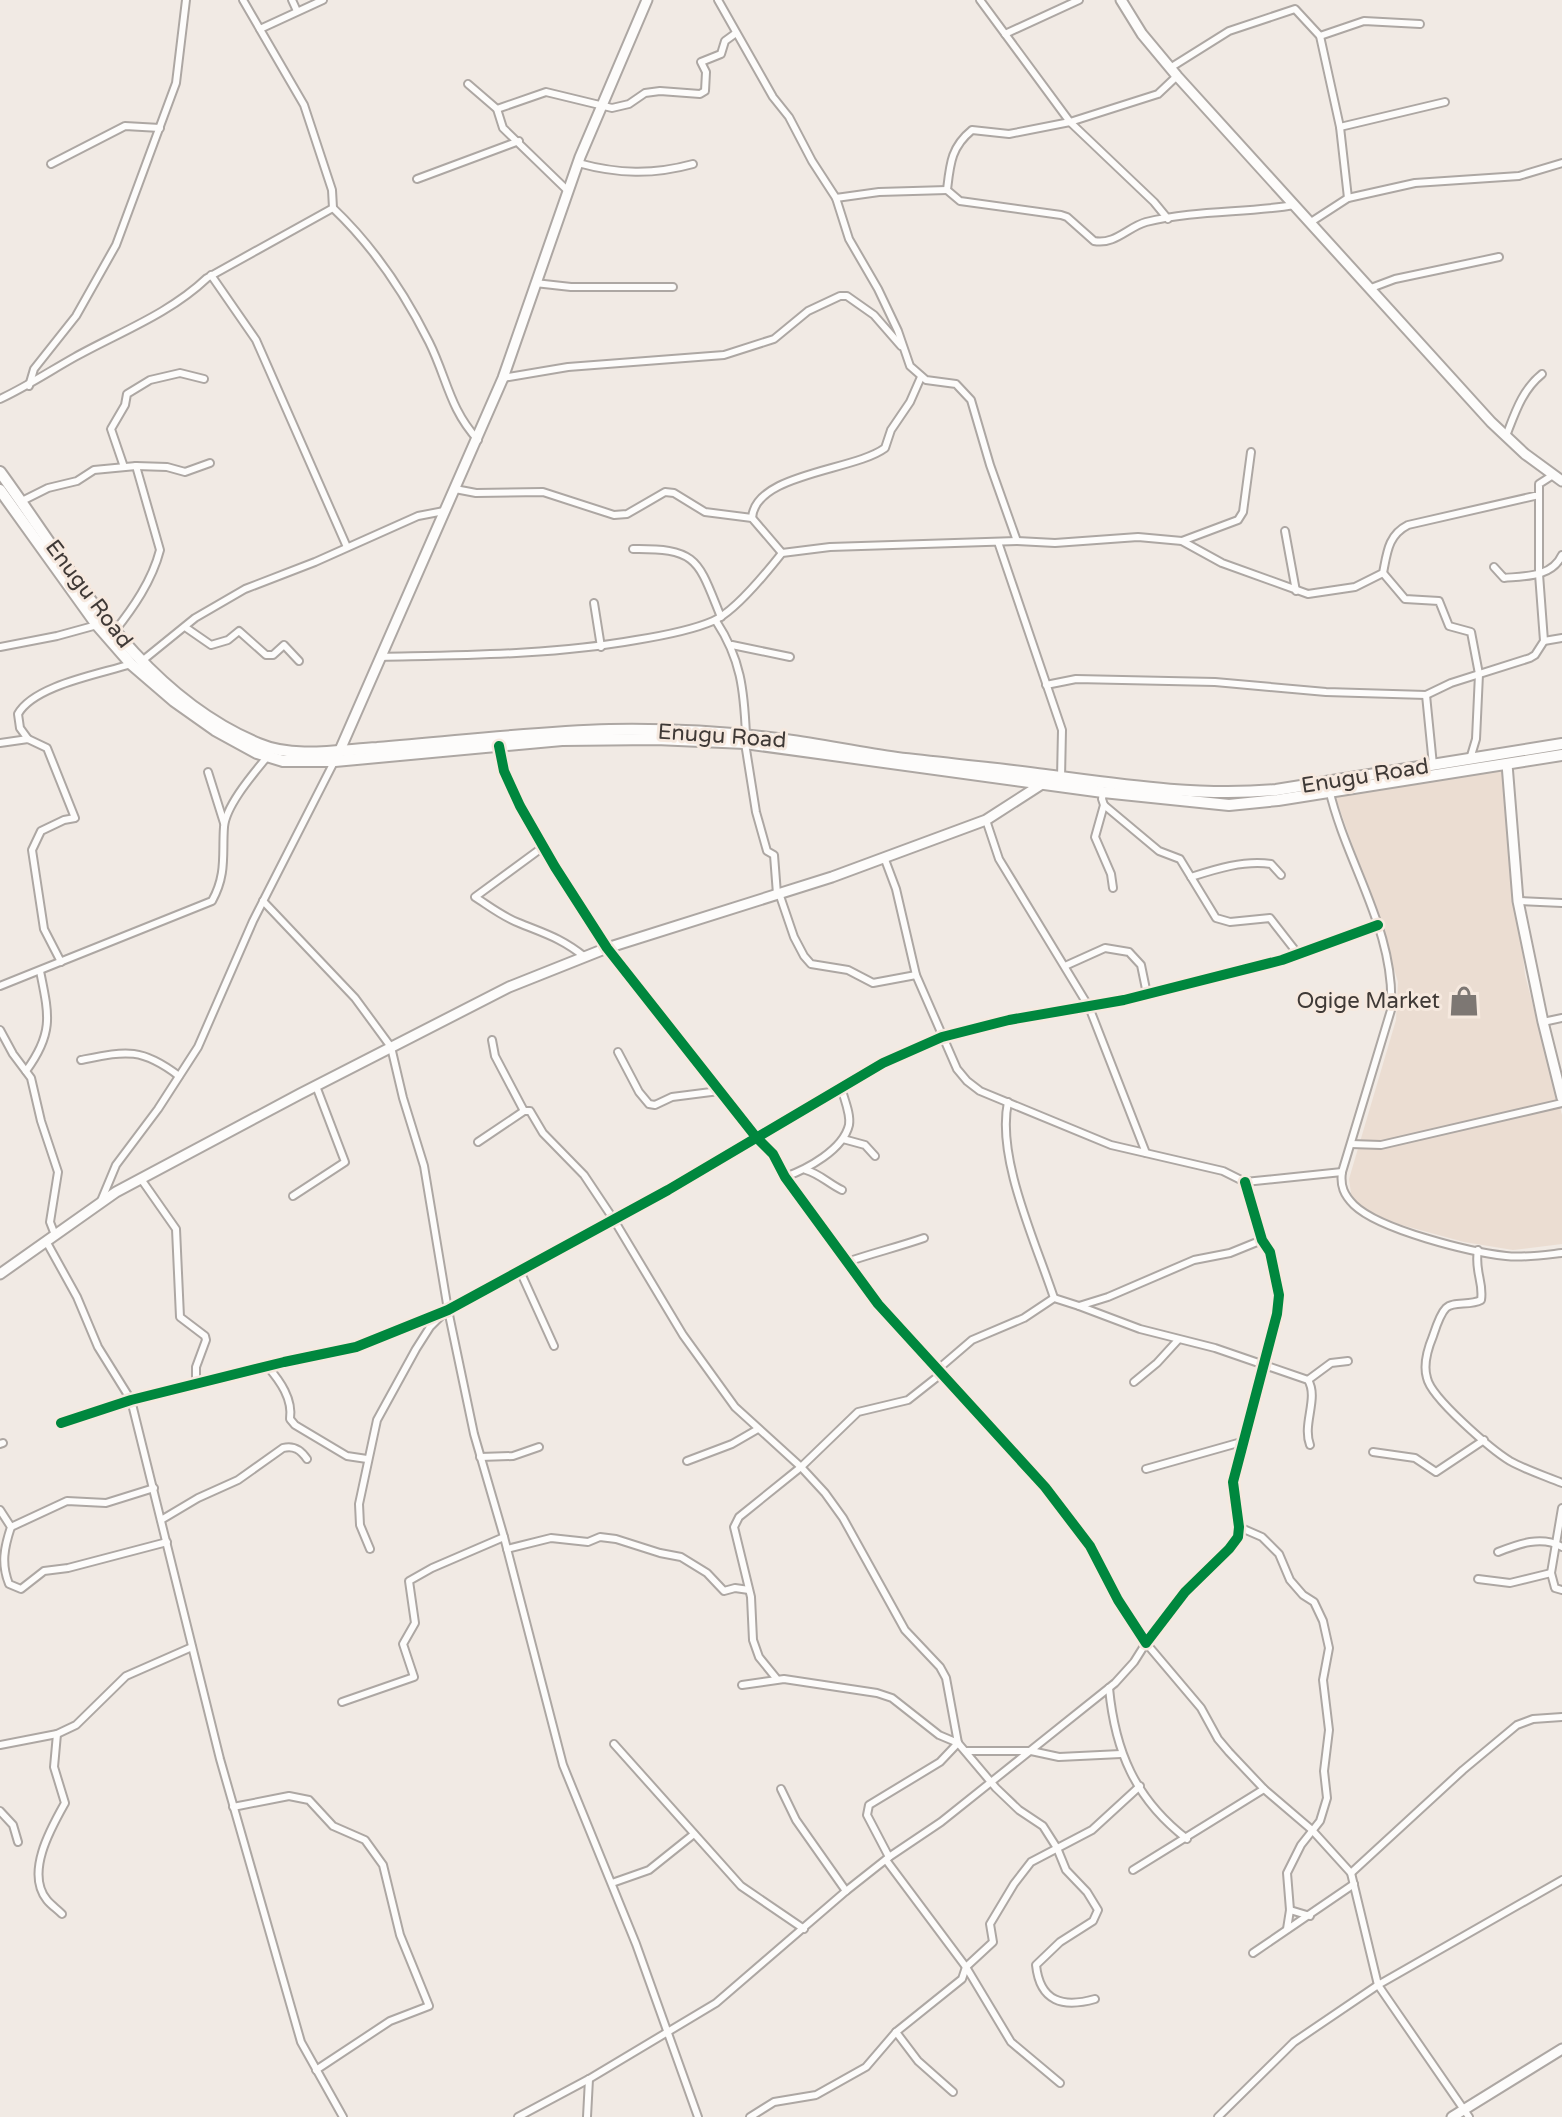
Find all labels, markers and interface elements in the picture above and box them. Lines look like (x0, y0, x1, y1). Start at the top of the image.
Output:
street label: Enugu Road (40, 535, 138, 653)
street label: Enugu Road (657, 719, 787, 753)
street label: Enugu Road (1299, 753, 1431, 799)
shop icon: Ogige Market (1447, 984, 1481, 1018)
place label: Ogige Market (1296, 988, 1440, 1014)

